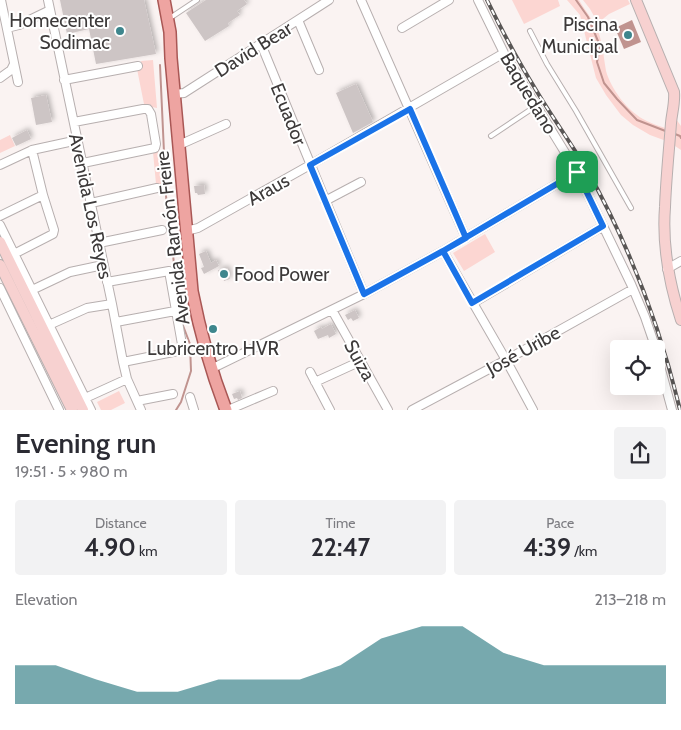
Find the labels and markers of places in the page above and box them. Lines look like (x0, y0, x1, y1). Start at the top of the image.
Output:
place label: Homecenter Sodimac (9, 9, 110, 54)
place label: Piscina Municipal (541, 13, 619, 58)
marker: Homecenter Sodimac (114, 25, 126, 37)
marker: Piscina Municipal (622, 29, 634, 41)
pin (556, 151, 598, 193)
place label: Food Power (234, 263, 329, 286)
marker: Food Power (218, 268, 230, 280)
marker: Lubricentro HVR (207, 323, 219, 335)
place label: Lubricentro HVR (147, 337, 280, 360)

